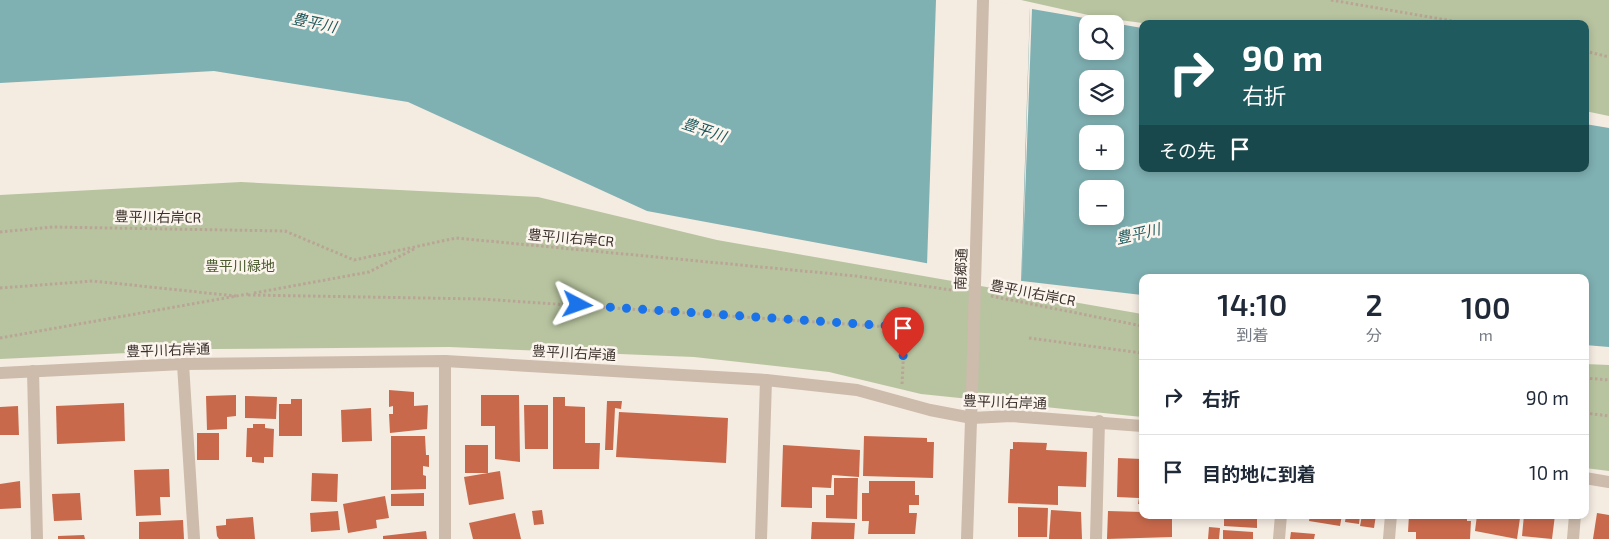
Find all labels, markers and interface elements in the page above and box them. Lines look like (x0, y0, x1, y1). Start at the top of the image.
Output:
water label: 豊平川 (290, 9, 340, 36)
map controls (1079, 15, 1124, 225)
button: search (1079, 15, 1124, 60)
text: 90 m (1242, 36, 1323, 78)
icon: right (1159, 40, 1224, 105)
button: layers (1079, 70, 1124, 115)
text: 右折 (1242, 82, 1286, 108)
water label: 豊平川 (680, 113, 730, 146)
button: + (1079, 125, 1124, 170)
icon: arrive (1226, 135, 1254, 163)
text: その先 (1159, 139, 1216, 162)
button: − (1079, 180, 1124, 225)
street label: 豊平川右岸CR (115, 207, 202, 226)
water label: 豊平川 (1114, 219, 1164, 247)
street label: 豊平川右岸CR (527, 225, 615, 250)
street label: 南郷通 (951, 248, 970, 290)
park label: 豊平川緑地 (205, 257, 275, 274)
street label: 豊平川右岸CR (989, 276, 1078, 309)
position arrow (551, 278, 603, 330)
text: 14:10 (1217, 286, 1287, 322)
text: 2 (1366, 286, 1383, 322)
text: 100 (1461, 289, 1511, 325)
pin (882, 307, 924, 358)
icon: arrive (889, 314, 917, 342)
text: 到着 (1236, 325, 1268, 344)
text: 分 (1366, 325, 1382, 344)
text: m (1479, 325, 1493, 344)
street label: 豊平川右岸通 (126, 340, 210, 359)
street label: 豊平川右岸通 (532, 342, 616, 363)
icon: right (1159, 383, 1187, 411)
text: 90 m (1526, 386, 1569, 409)
text: 右折 (1202, 387, 1240, 410)
street label: 豊平川右岸通 (963, 392, 1047, 411)
icon: arrive (1159, 458, 1187, 486)
text: 10 m (1529, 461, 1569, 484)
text: 目的地に到着 (1202, 462, 1316, 485)

